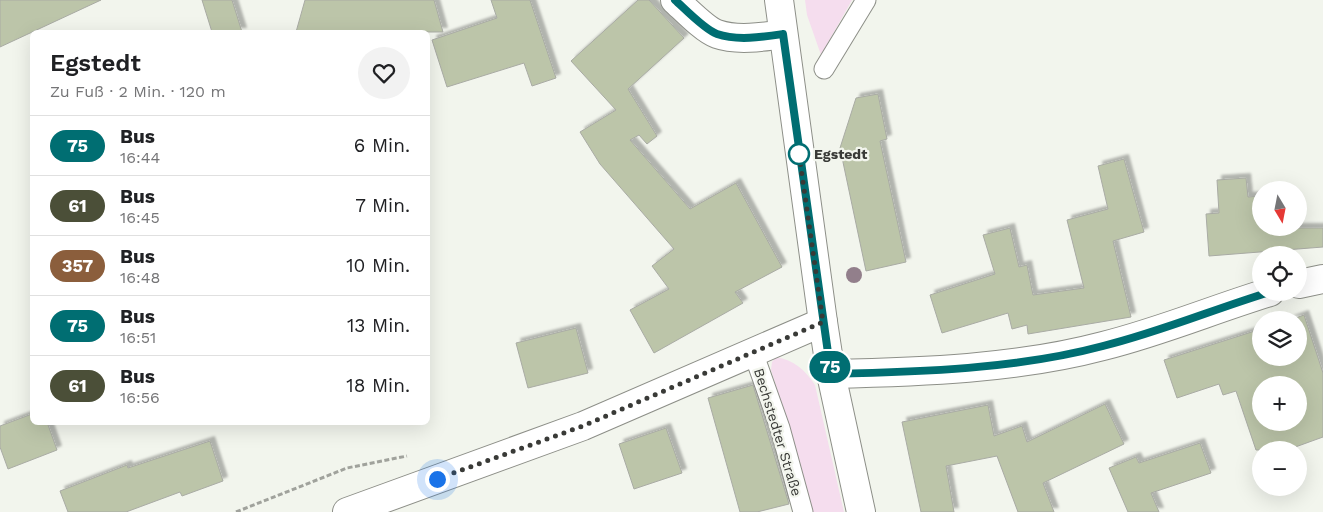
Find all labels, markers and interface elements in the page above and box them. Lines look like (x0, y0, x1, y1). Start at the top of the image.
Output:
button: heart (358, 47, 410, 99)
text: Egstedt (50, 49, 141, 77)
text: Zu Fuß · 2 Min. · 120 m (50, 82, 226, 101)
text: Bus (120, 125, 155, 148)
text: 6 Min. (354, 134, 410, 157)
text: 75 (67, 135, 88, 156)
marker: Egstedt (788, 143, 810, 165)
place label: Egstedt (814, 146, 867, 162)
text: 16:44 (120, 148, 160, 167)
north arrow (1252, 181, 1308, 236)
map controls (1252, 181, 1307, 496)
text: Bus (120, 185, 155, 208)
text: 7 Min. (355, 194, 410, 217)
text: 61 (68, 195, 87, 216)
text: 16:45 (120, 208, 160, 227)
text: Bus (120, 245, 155, 268)
button: locate (1252, 246, 1307, 301)
text: 10 Min. (346, 254, 410, 277)
text: 357 (62, 255, 93, 276)
text: 16:48 (120, 268, 160, 287)
text: Bus (120, 305, 155, 328)
button: layers (1252, 311, 1307, 366)
text: 13 Min. (347, 314, 410, 337)
text: 75 (67, 315, 88, 336)
text: 16:51 (120, 328, 156, 347)
line badge: 75 (808, 351, 852, 383)
text: 75 (819, 356, 841, 377)
text: Bus (120, 365, 155, 388)
street label: Bechstedter Straße (751, 366, 805, 498)
text: 18 Min. (346, 374, 410, 397)
text: 61 (68, 375, 87, 396)
button: + (1252, 376, 1307, 431)
text: 16:56 (120, 388, 160, 407)
button: − (1252, 441, 1307, 496)
your location (425, 467, 450, 492)

